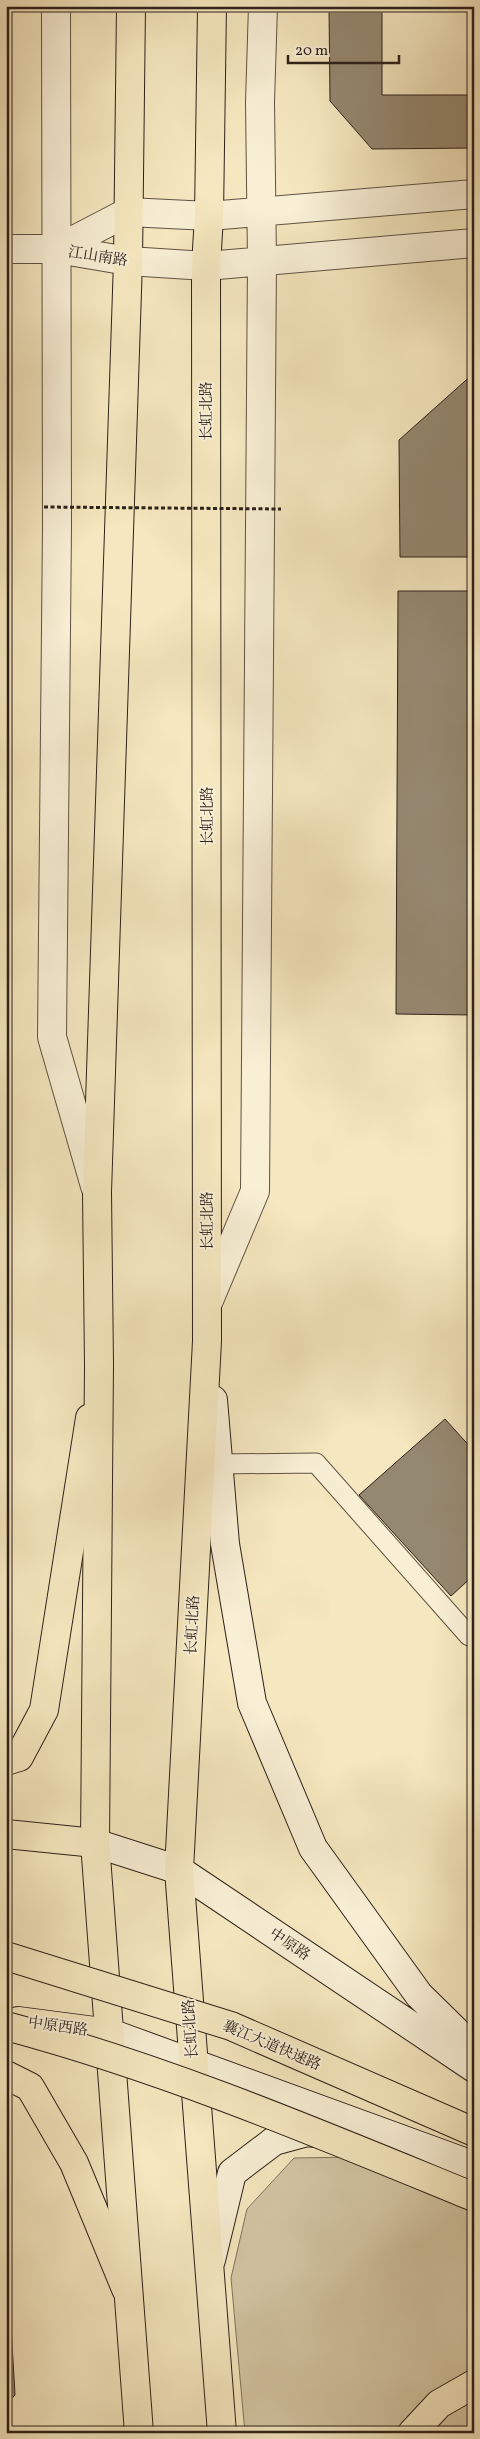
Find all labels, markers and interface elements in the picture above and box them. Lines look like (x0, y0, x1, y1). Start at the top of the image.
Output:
scale bar (288, 32, 399, 64)
text: 20 m (295, 41, 328, 62)
street label: 江山南路 (66, 242, 129, 273)
street label: 长虹北路 (197, 381, 218, 441)
street label: 长虹北路 (198, 786, 219, 846)
street label: 长虹北路 (198, 1191, 219, 1251)
street label: 长虹北路 (181, 1595, 206, 1656)
street label: 中原路 (265, 1924, 314, 1967)
street label: 长虹北路 (179, 1998, 204, 2060)
street label: 中原西路 (27, 2013, 89, 2042)
street label: 襄江大道快速路 (219, 2016, 324, 2077)

